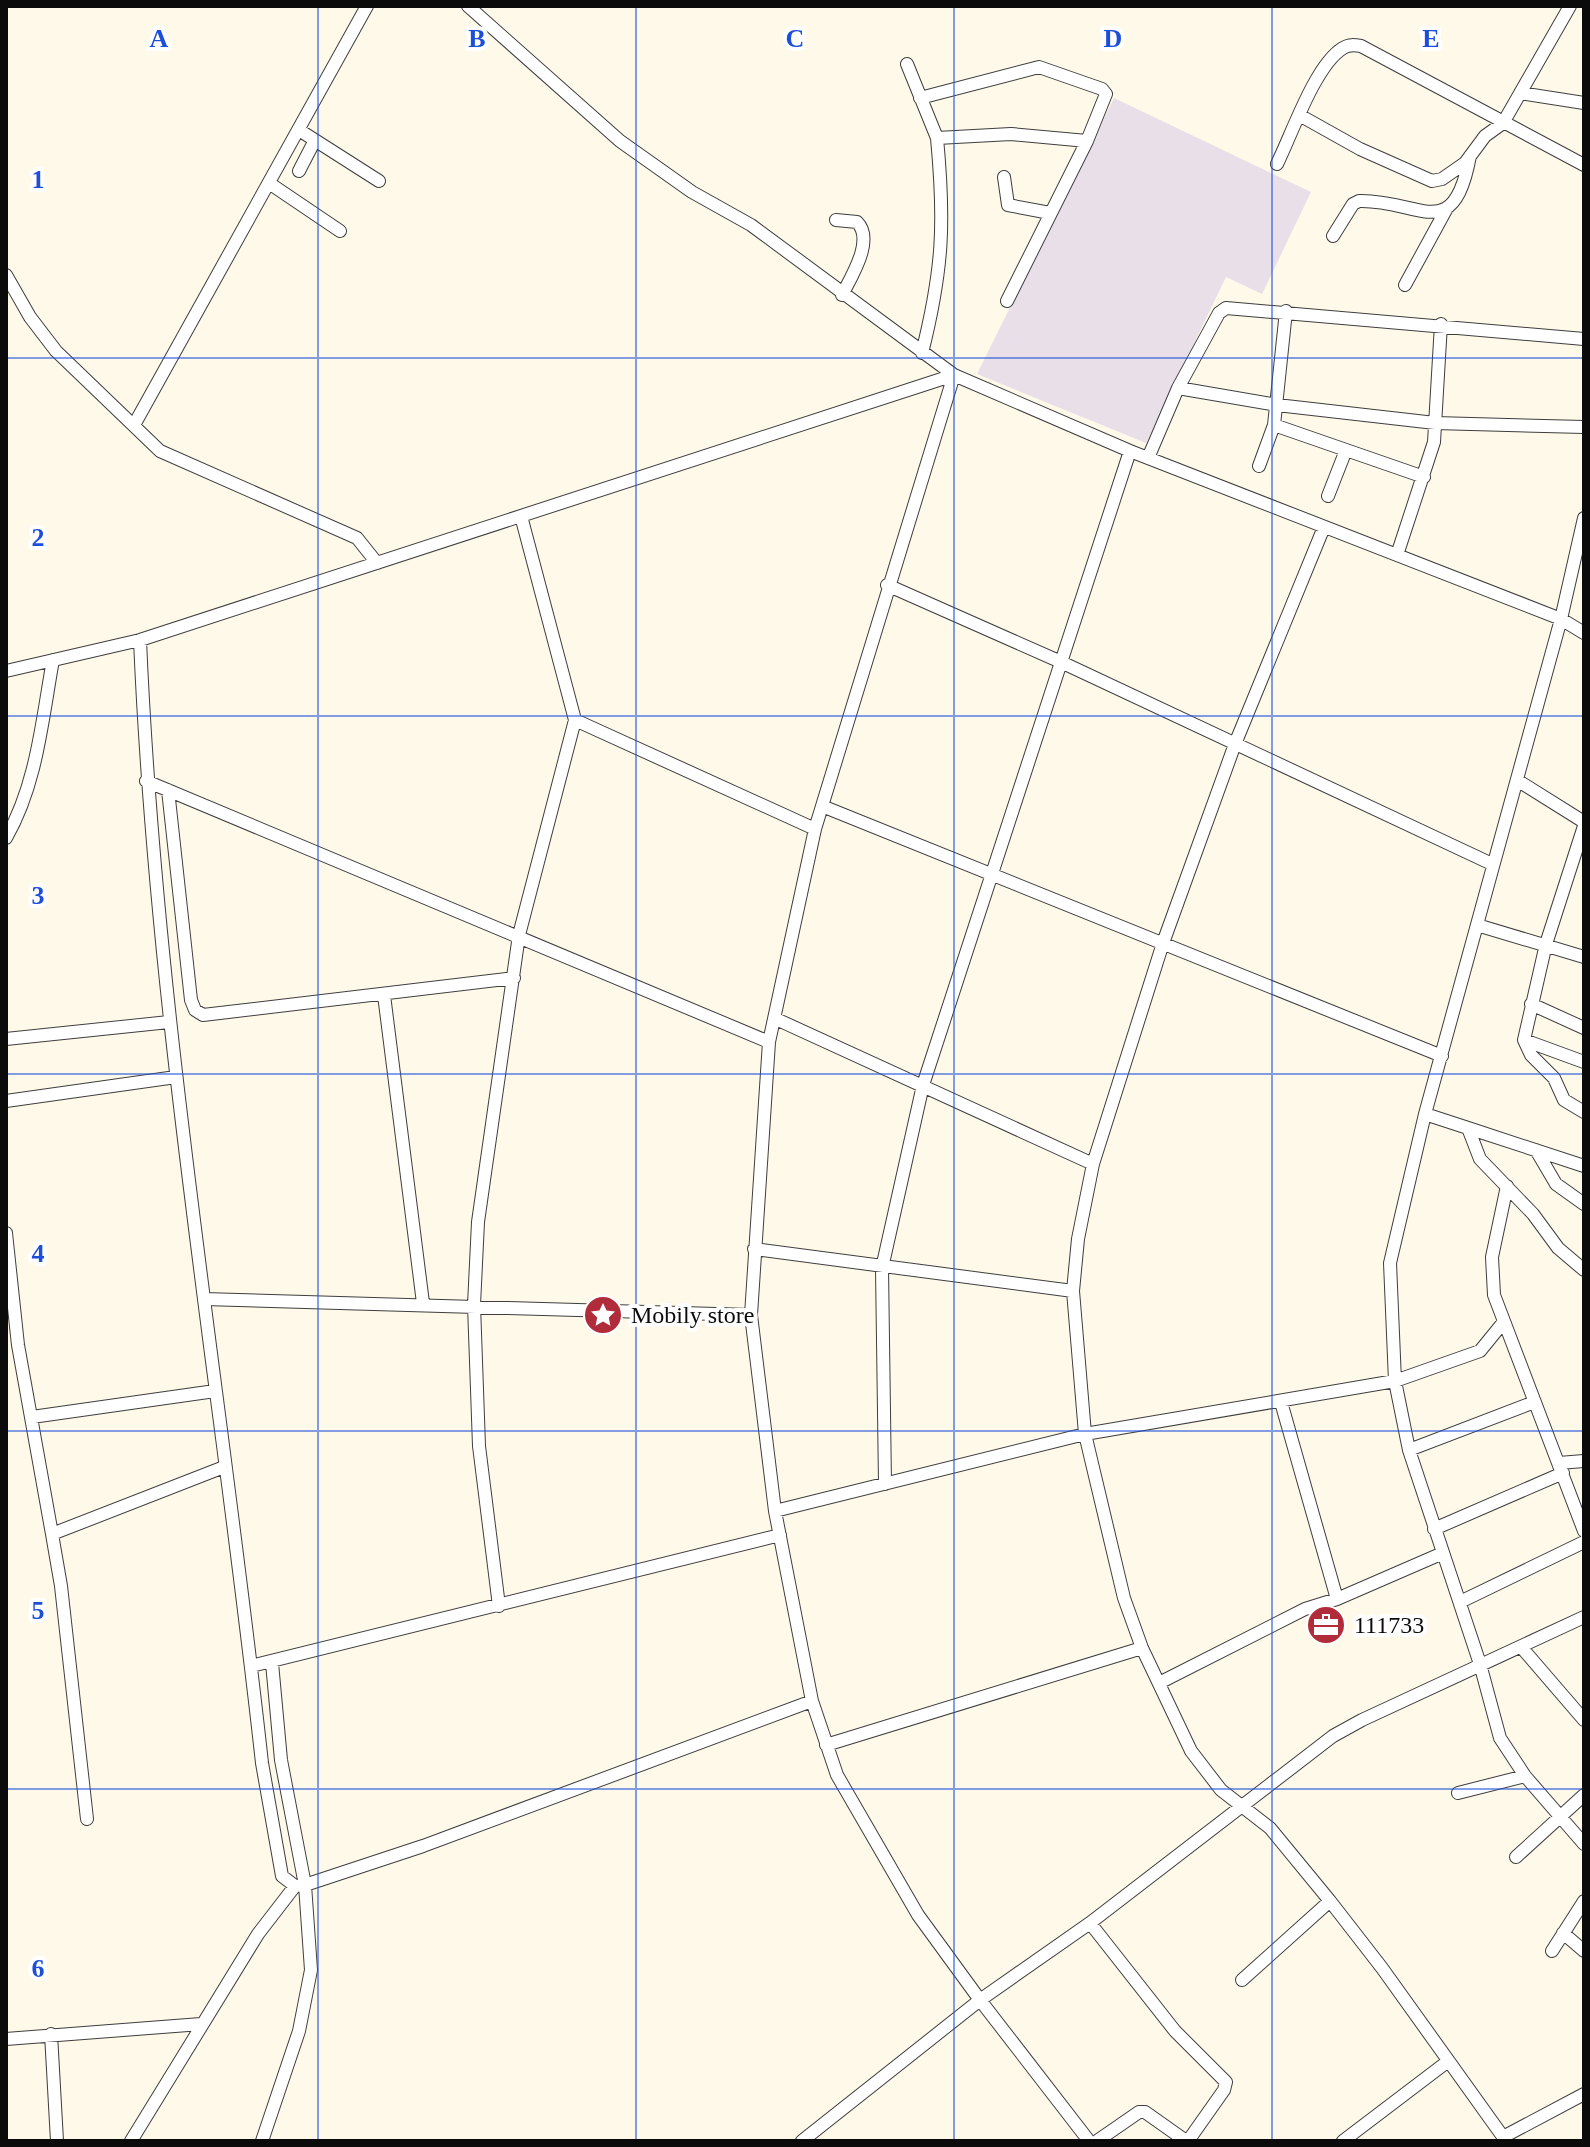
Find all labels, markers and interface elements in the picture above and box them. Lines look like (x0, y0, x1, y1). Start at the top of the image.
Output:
text: A (150, 24, 169, 53)
text: B (468, 24, 486, 53)
text: C (786, 24, 804, 53)
text: D (1104, 24, 1122, 53)
text: E (1422, 24, 1440, 53)
text: 1 (32, 165, 45, 194)
text: 2 (32, 523, 45, 552)
text: 3 (32, 881, 45, 910)
text: 4 (32, 1239, 45, 1268)
place icon: Mobily store (582, 1294, 624, 1336)
place label: Mobily store (631, 1302, 754, 1328)
text: 5 (32, 1596, 45, 1625)
office icon: 111733 (1305, 1604, 1347, 1646)
place label: 111733 (1354, 1612, 1424, 1638)
text: 6 (32, 1954, 45, 1983)

